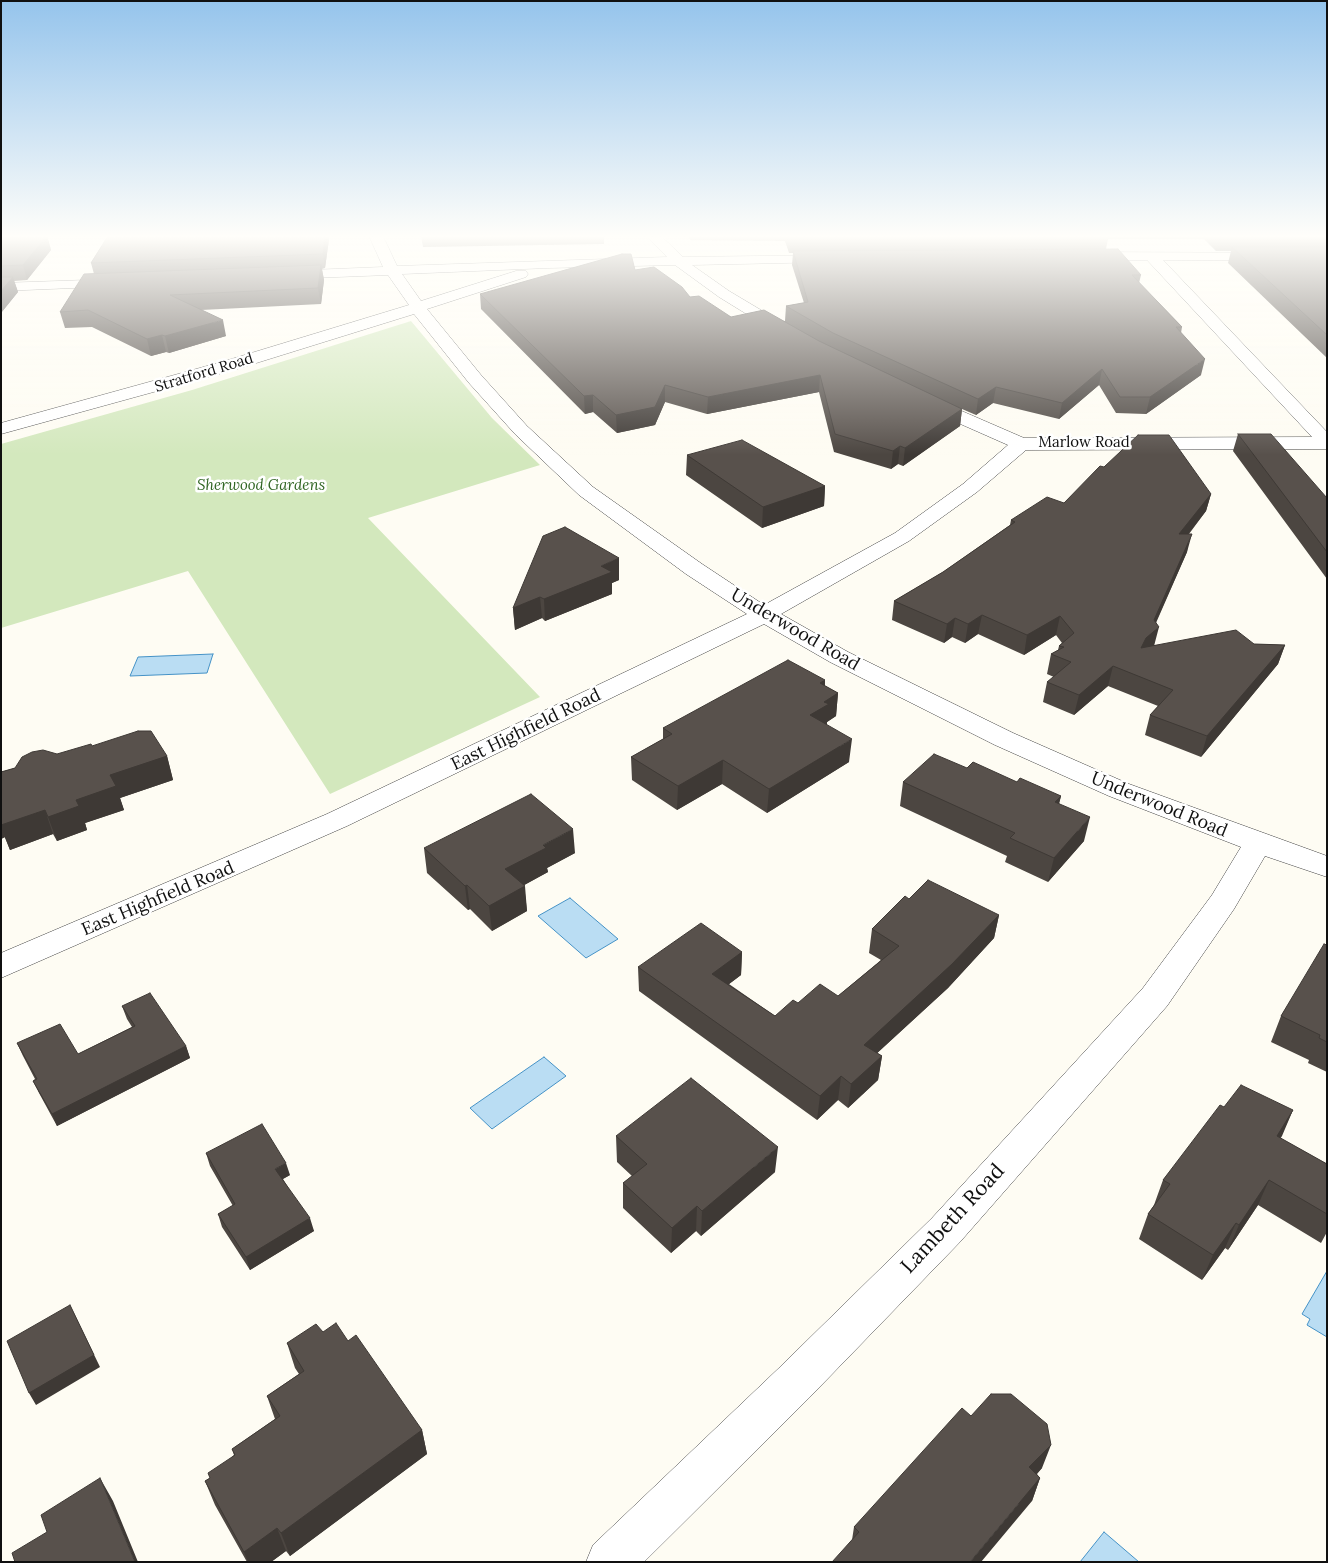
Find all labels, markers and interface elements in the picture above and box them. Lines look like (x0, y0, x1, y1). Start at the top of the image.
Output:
street label: Stratford Road (153, 349, 255, 397)
street label: Marlow Road (1038, 434, 1130, 452)
park label: Sherwood Gardens (197, 477, 325, 495)
street label: Underwood Road (727, 584, 863, 676)
street label: East Highfield Road (448, 684, 604, 776)
street label: Underwood Road (1088, 768, 1230, 842)
street label: East Highfield Road (78, 857, 238, 941)
street label: Lambeth Road (896, 1159, 1010, 1279)

